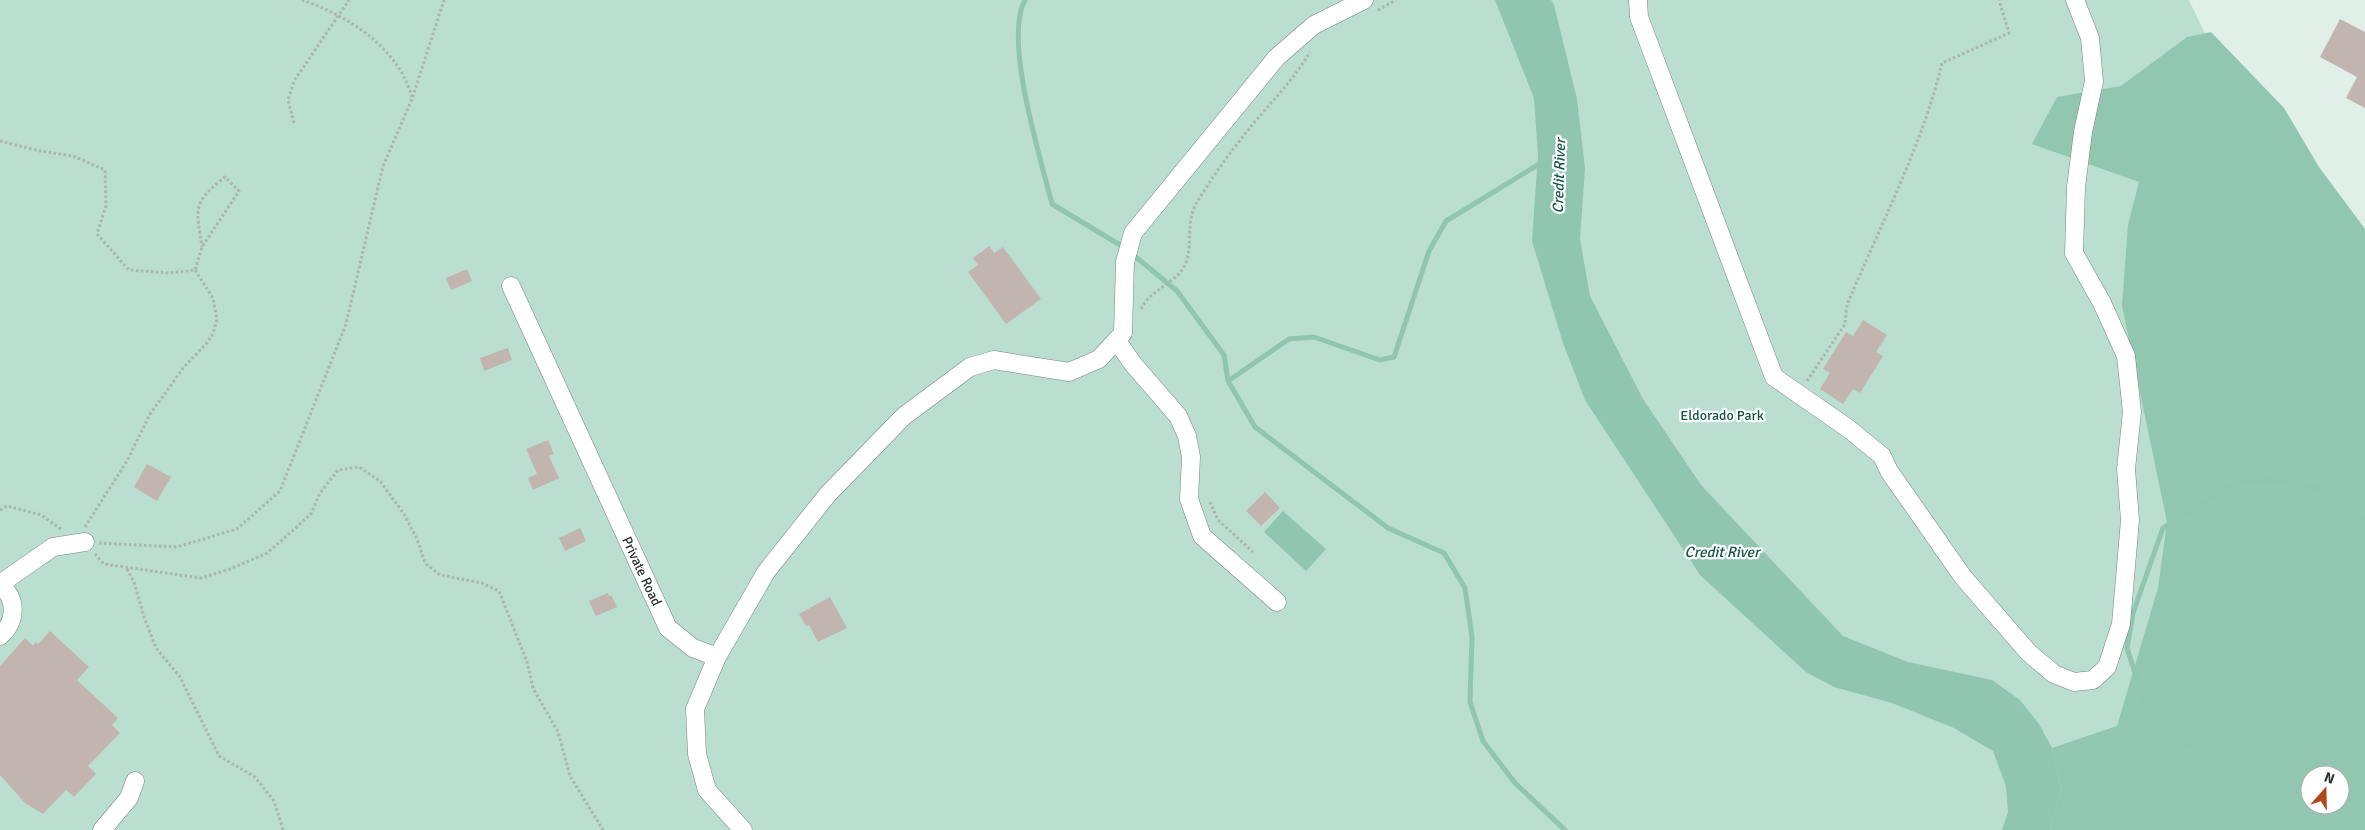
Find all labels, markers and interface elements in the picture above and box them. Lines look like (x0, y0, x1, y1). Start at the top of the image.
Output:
water label: Credit River (1549, 136, 1569, 214)
park label: Eldorado Park (1680, 407, 1764, 424)
street label: Private Road (618, 534, 665, 609)
water label: Credit River (1685, 543, 1762, 561)
north arrow (2300, 765, 2350, 815)
text: N (2322, 769, 2337, 788)

